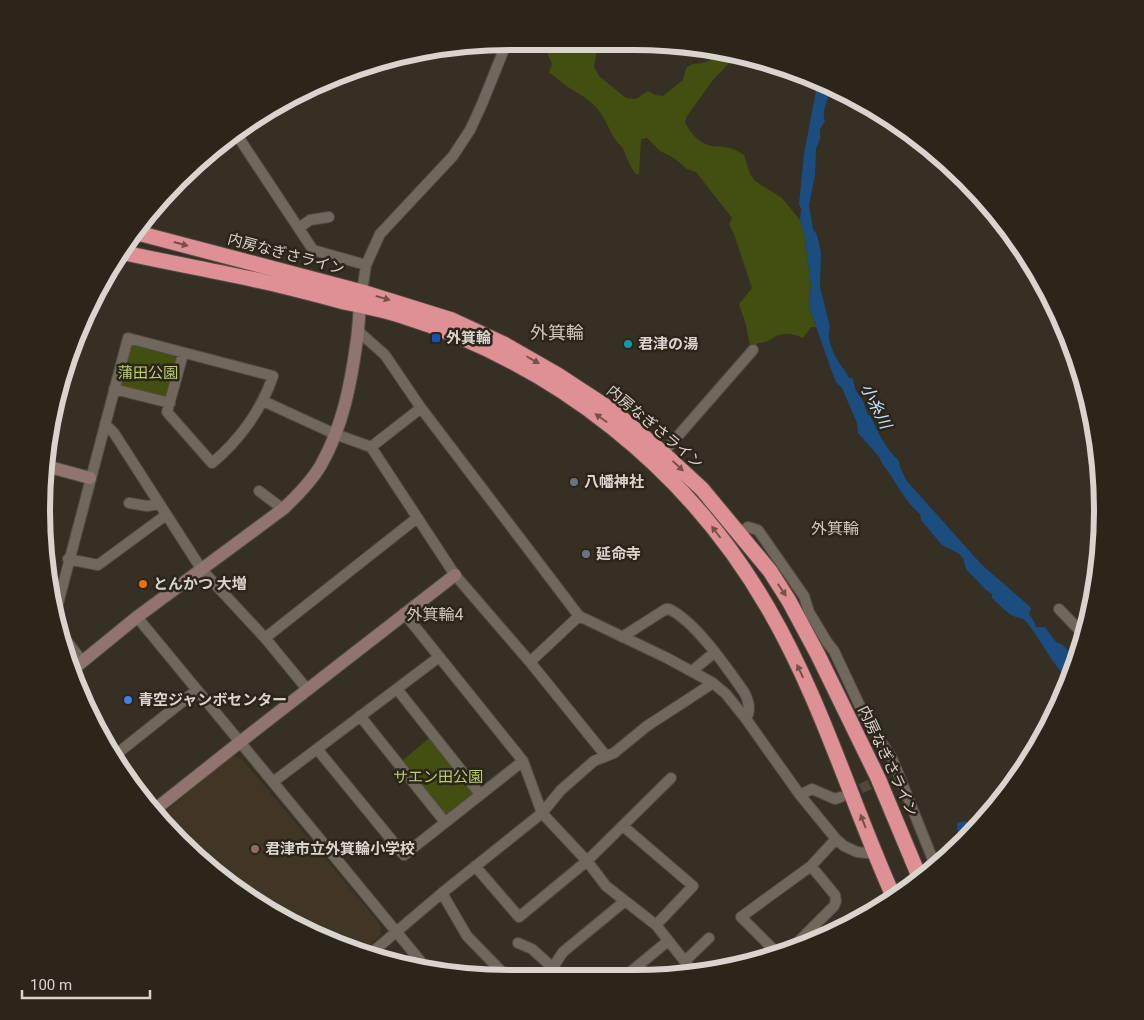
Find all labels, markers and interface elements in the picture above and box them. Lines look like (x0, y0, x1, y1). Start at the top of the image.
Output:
street label: 内房なぎさライン (226, 230, 346, 278)
one-way arrow (173, 241, 188, 249)
one-way arrow (376, 295, 391, 303)
district label: 外箕輪 (530, 322, 584, 343)
place label: 外箕輪 (446, 329, 491, 347)
marker: 外箕輪 (430, 332, 442, 344)
place label: 君津の湯 (638, 335, 698, 353)
marker: 君津の湯 (622, 338, 634, 350)
one-way arrow (526, 356, 539, 365)
park label: 蒲田公園 (118, 364, 178, 382)
water label: 小糸川 (857, 380, 896, 433)
street label: 内房なぎさライン (603, 382, 707, 472)
one-way arrow (594, 413, 608, 423)
one-way arrow (671, 460, 683, 472)
place label: 八幡神社 (584, 473, 644, 491)
marker: 八幡神社 (568, 476, 580, 488)
district label: 外箕輪 (811, 519, 859, 538)
one-way arrow (711, 525, 721, 539)
place label: 延命寺 (596, 545, 641, 563)
marker: 延命寺 (580, 548, 592, 560)
place label: とんかつ 大増 (153, 575, 247, 593)
marker: とんかつ 大増 (137, 578, 149, 590)
one-way arrow (777, 583, 787, 597)
district label: 外箕輪4 (407, 605, 464, 624)
one-way arrow (796, 664, 804, 678)
place label: 青空ジャンボセンター (138, 691, 287, 709)
marker: 青空ジャンボセンター (122, 694, 134, 706)
street label: 内房なぎさライン (854, 703, 922, 819)
park label: サエン田公園 (393, 768, 483, 786)
one-way arrow (858, 814, 866, 828)
place label: 君津市立外箕輪小学校 (265, 840, 415, 858)
marker: 君津市立外箕輪小学校 (249, 843, 261, 855)
scale bar (22, 968, 150, 1000)
text: 100 m (30, 976, 72, 994)

